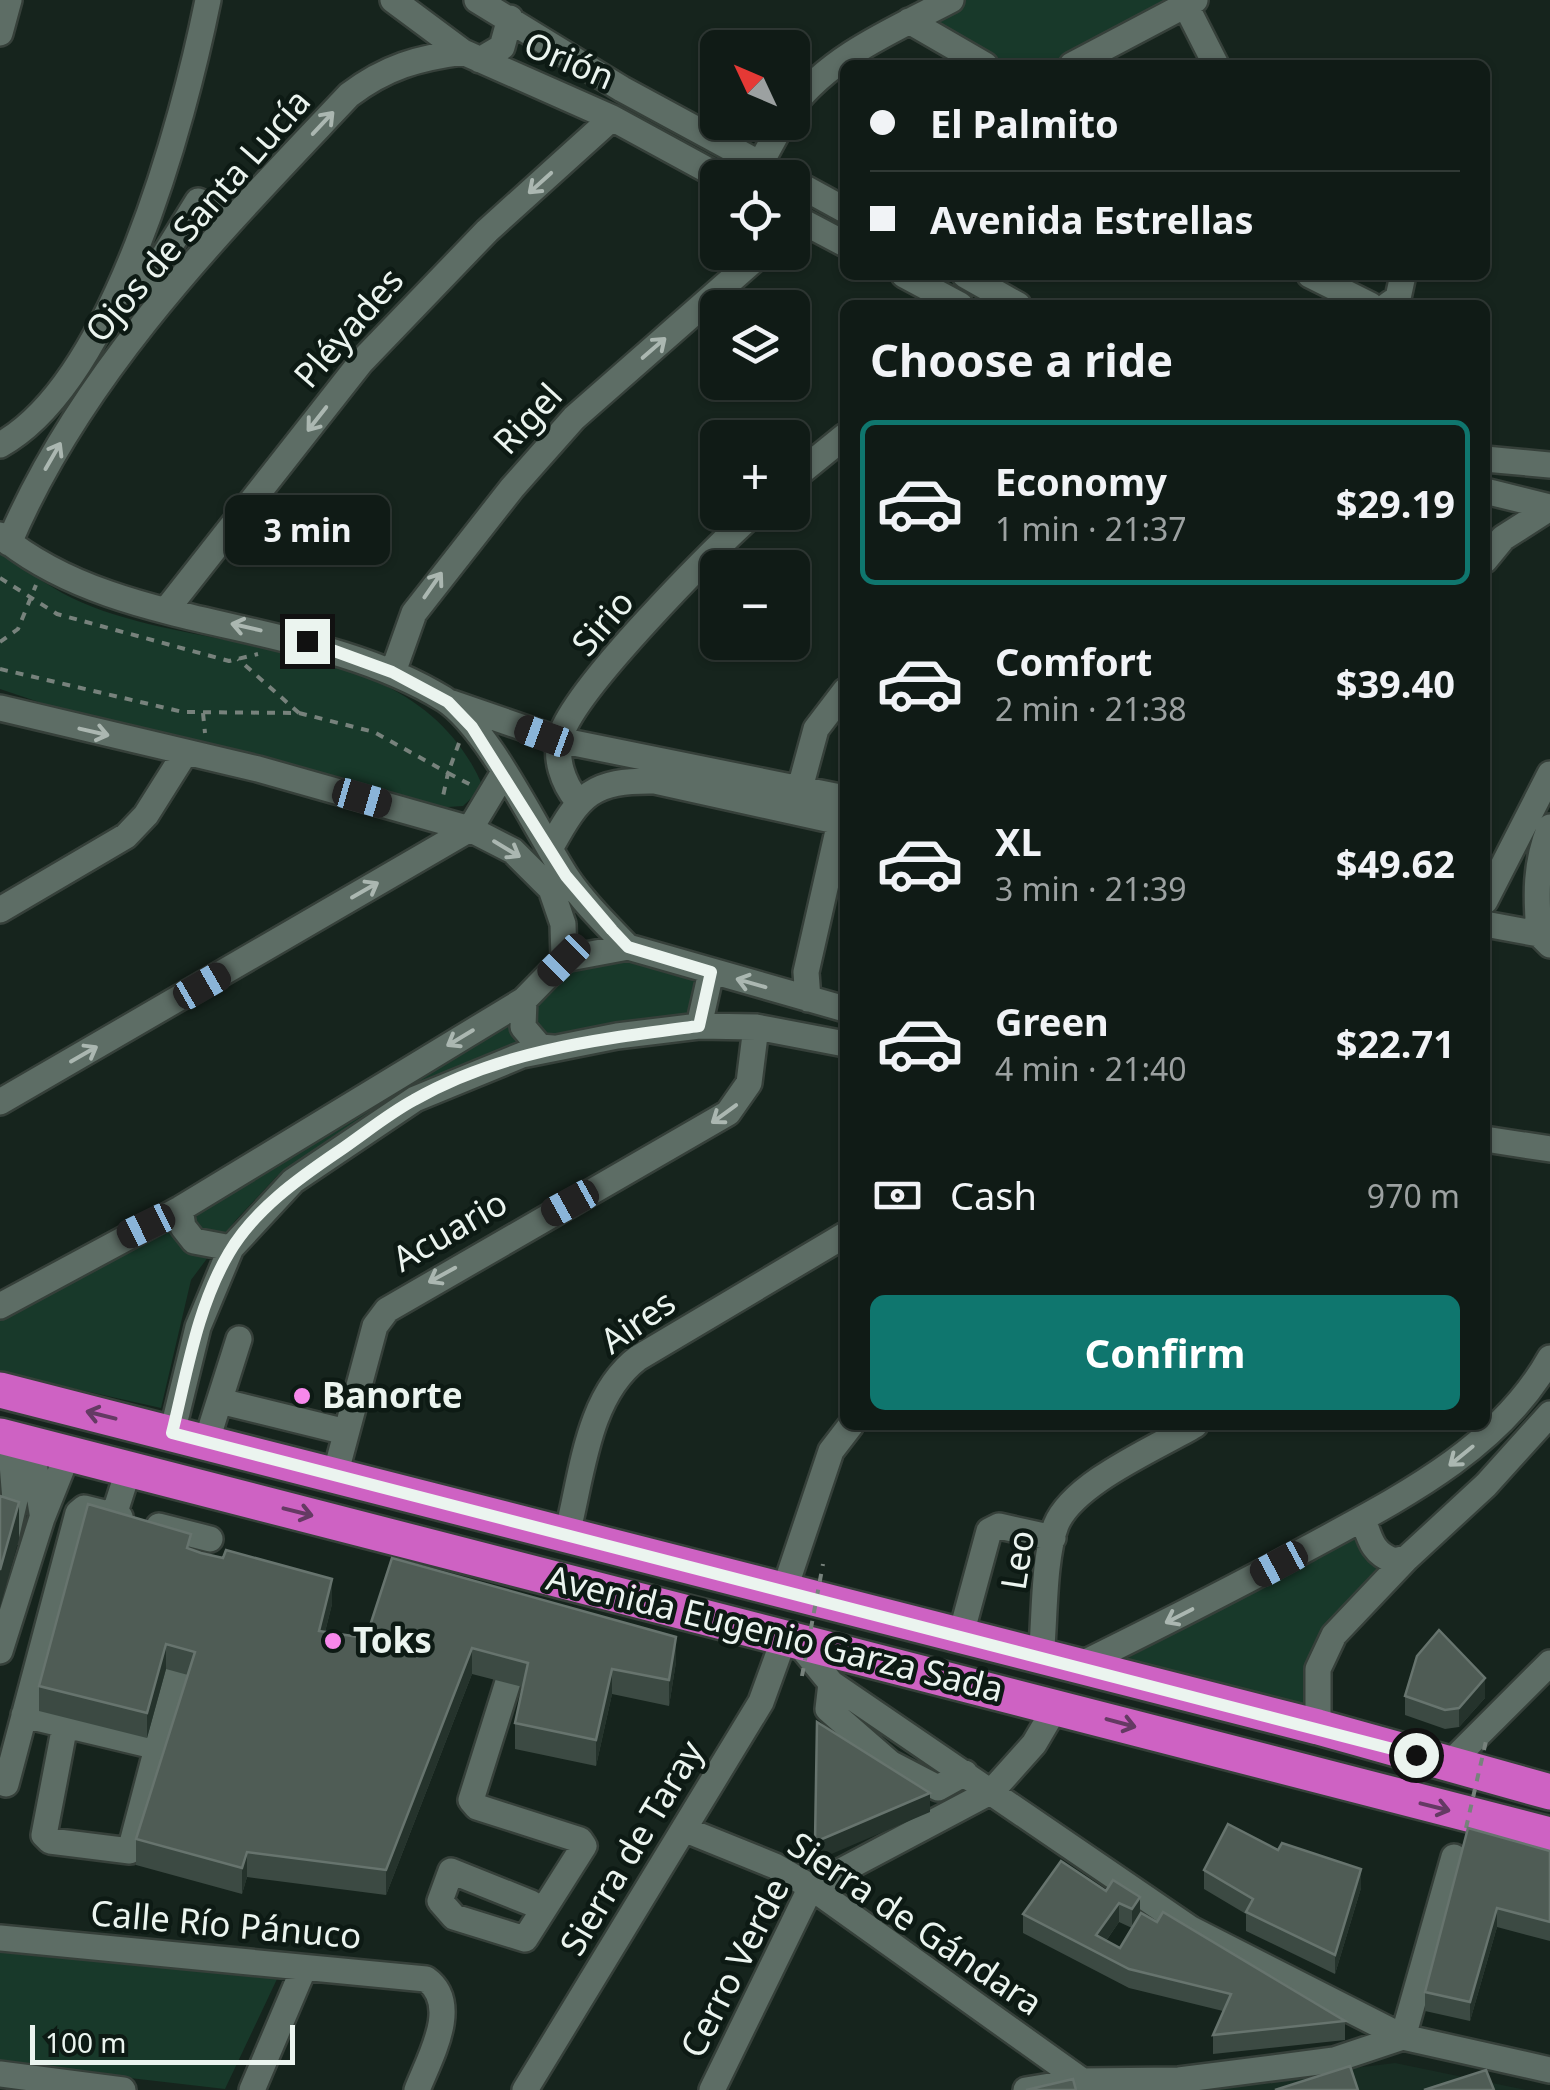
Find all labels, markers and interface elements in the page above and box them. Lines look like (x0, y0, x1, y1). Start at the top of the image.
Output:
street label: Orión (517, 20, 622, 100)
north arrow (700, 30, 810, 140)
map controls (700, 30, 810, 660)
street label: Ojos de Santa Lucía (74, 78, 320, 352)
text: El Palmito (930, 97, 1119, 149)
one-way arrow (311, 111, 335, 135)
button: locate (700, 160, 810, 270)
one-way arrow (528, 172, 553, 195)
text: Avenida Estrellas (930, 193, 1254, 245)
street label: Pléyades (283, 257, 413, 397)
button: layers (700, 290, 810, 400)
text: Choose a ride (870, 329, 1173, 390)
one-way arrow (641, 336, 666, 359)
street label: Rigel (482, 372, 572, 464)
one-way arrow (306, 405, 328, 431)
button: + (700, 420, 810, 530)
one-way arrow (43, 442, 63, 471)
text: Economy (995, 455, 1167, 507)
icon: car (875, 458, 965, 548)
text: $29.19 (1336, 477, 1455, 529)
callout: 3 min (224, 496, 390, 566)
text: 1 min · 21:37 (995, 507, 1187, 550)
text: 3 min (263, 508, 352, 551)
button: − (700, 550, 810, 660)
one-way arrow (422, 571, 443, 599)
street label: Sirio (560, 579, 644, 665)
one-way arrow (231, 617, 263, 635)
route end (285, 619, 330, 664)
text: Comfort (995, 635, 1152, 687)
icon: car (875, 638, 965, 728)
text: $39.40 (1336, 657, 1455, 709)
text: 2 min · 21:38 (995, 687, 1187, 730)
car (511, 712, 577, 760)
one-way arrow (77, 724, 109, 742)
car (329, 775, 395, 821)
text: XL (995, 815, 1042, 867)
icon: car (875, 818, 965, 908)
text: $49.62 (1336, 837, 1455, 889)
one-way arrow (492, 839, 521, 859)
text: 3 min · 21:39 (995, 867, 1187, 910)
one-way arrow (350, 880, 380, 900)
car (532, 928, 596, 992)
car (169, 958, 235, 1014)
one-way arrow (736, 973, 767, 991)
text: Green (995, 995, 1109, 1047)
icon: car (875, 998, 965, 1088)
text: $22.71 (1336, 1017, 1455, 1069)
one-way arrow (446, 1028, 475, 1048)
one-way arrow (69, 1043, 98, 1063)
text: 4 min · 21:40 (995, 1047, 1187, 1090)
one-way arrow (711, 1103, 738, 1124)
icon: cash (870, 1168, 925, 1223)
text: Cash (950, 1169, 1037, 1221)
text: 970 m (1367, 1174, 1460, 1217)
car (536, 1175, 604, 1231)
street label: Acuario (383, 1178, 515, 1281)
car (112, 1199, 180, 1253)
one-way arrow (428, 1265, 457, 1285)
street label: Aires (590, 1278, 684, 1363)
button: Confirm (870, 1295, 1460, 1410)
place label: Banorte (322, 1371, 463, 1418)
marker: Banorte (291, 1385, 313, 1407)
one-way arrow (86, 1405, 117, 1424)
one-way arrow (1449, 1445, 1475, 1467)
one-way arrow (282, 1504, 313, 1523)
street label: Leo (989, 1527, 1044, 1593)
car (1245, 1537, 1313, 1591)
street label: Avenida Eugenio Garza Sada (542, 1553, 1009, 1712)
one-way arrow (1165, 1607, 1194, 1626)
place label: Toks (353, 1616, 432, 1663)
marker: Toks (322, 1630, 344, 1652)
one-way arrow (1105, 1715, 1136, 1734)
street label: Sierra de Taray (548, 1731, 713, 1963)
route start (1394, 1733, 1439, 1778)
one-way arrow (1419, 1798, 1450, 1817)
street label: Sierra de Gándara (780, 1820, 1052, 2025)
street label: Cerro Verde (668, 1870, 799, 2065)
street label: Calle Río Pánuco (89, 1888, 364, 1959)
scale bar (30, 2020, 295, 2064)
text: 100 m (45, 2023, 127, 2061)

